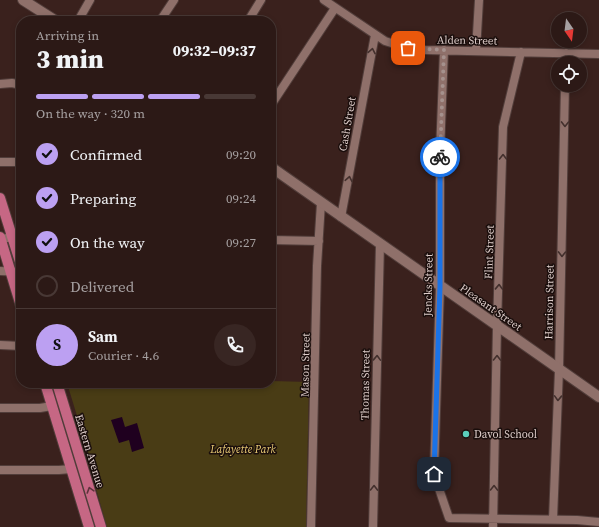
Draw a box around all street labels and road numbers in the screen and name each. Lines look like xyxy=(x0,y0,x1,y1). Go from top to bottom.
street label: Alden Street xyxy=(437,32,498,49)
street label: Cash Street xyxy=(335,95,360,152)
street label: Flint Street xyxy=(481,224,498,279)
street label: Jencks Street xyxy=(420,253,437,318)
street label: Harrison Street xyxy=(541,264,558,340)
street label: Pleasant Street xyxy=(457,281,525,335)
street label: Mason Street xyxy=(297,333,314,397)
street label: Thomas Street xyxy=(357,349,374,420)
street label: Eastern Avenue xyxy=(71,413,108,490)

